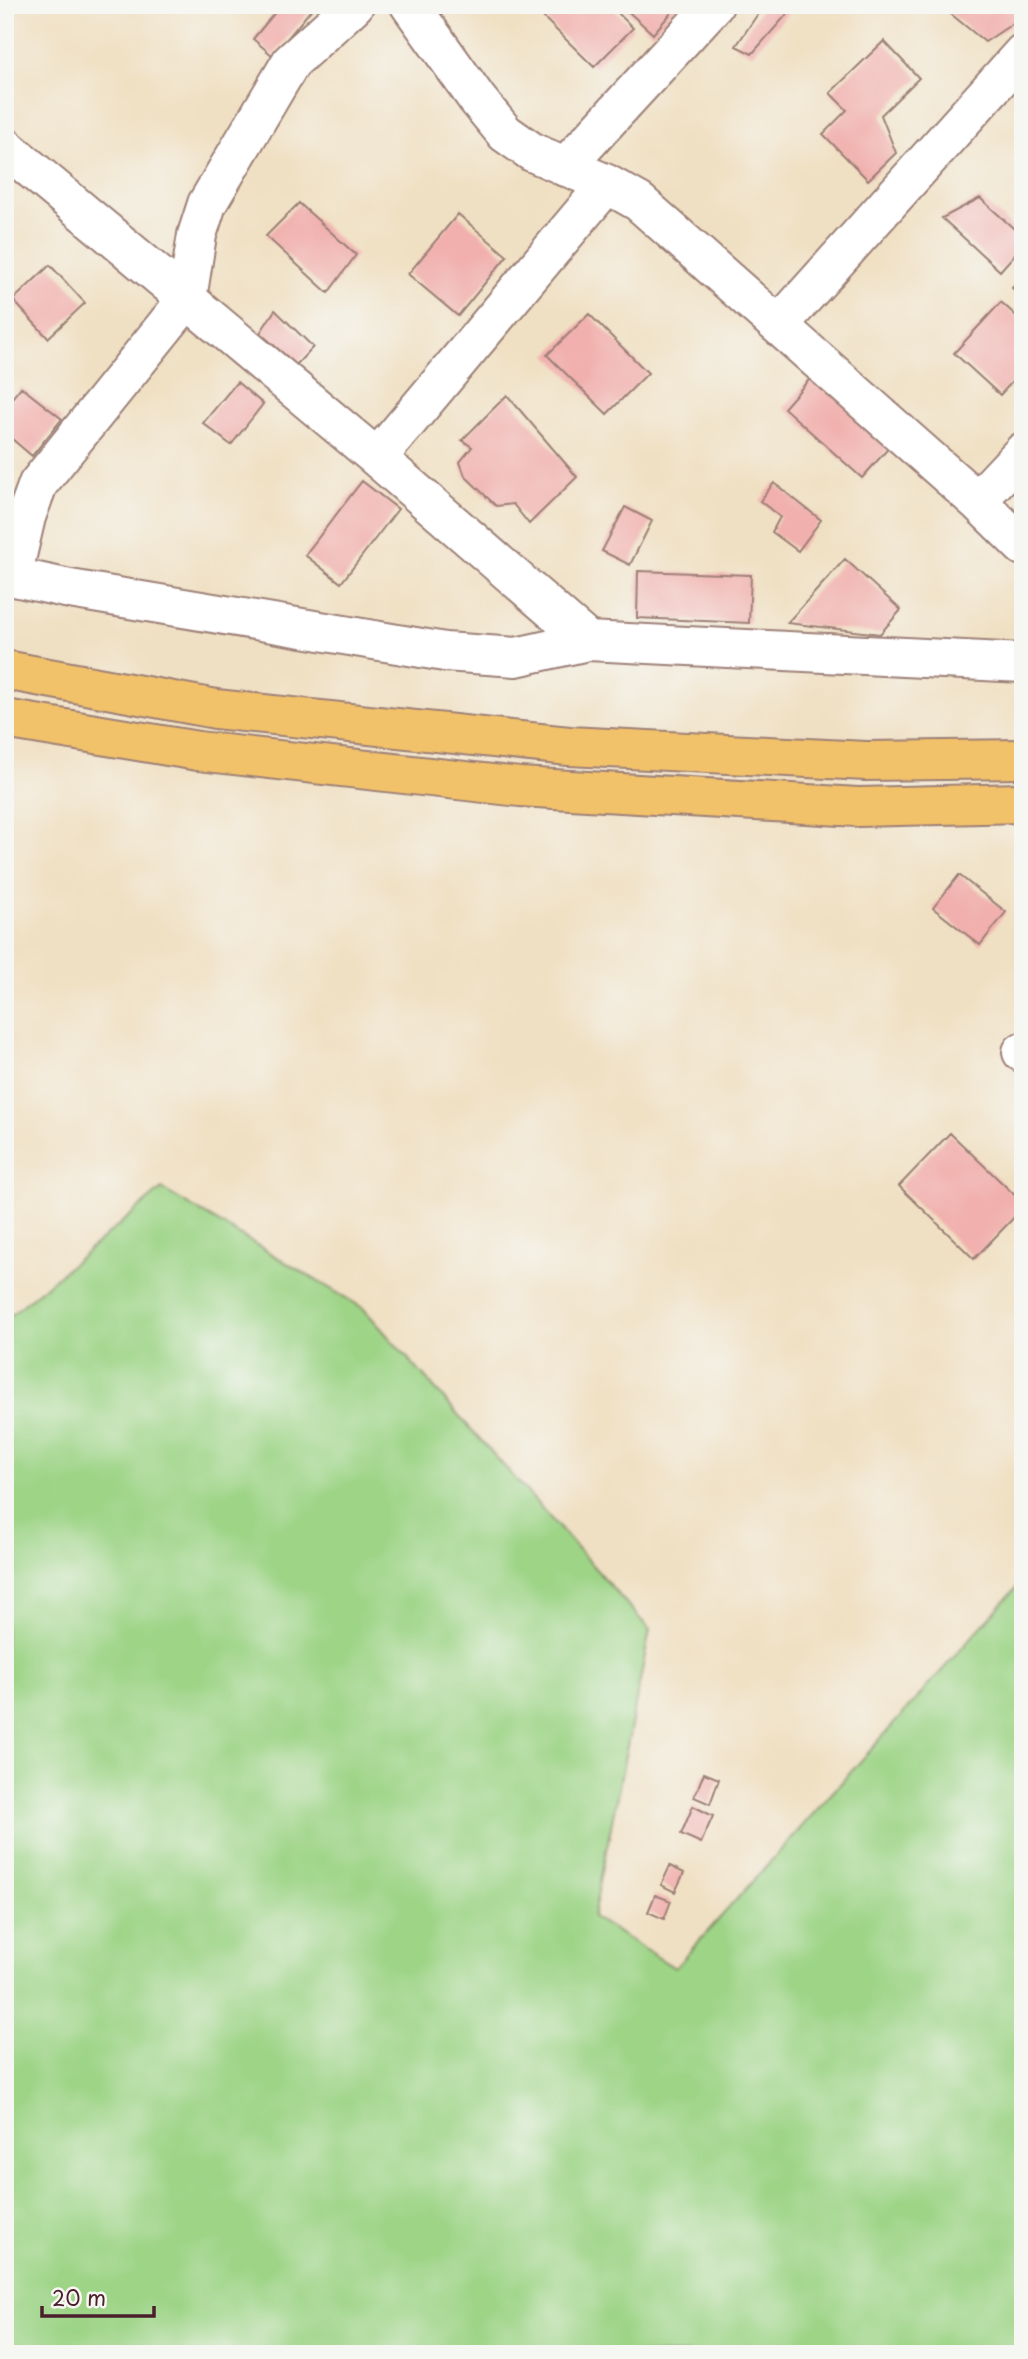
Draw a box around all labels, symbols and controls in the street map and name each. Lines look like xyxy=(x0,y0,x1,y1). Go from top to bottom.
scale bar xyxy=(42,2275,154,2319)
text: 20 m xyxy=(52,2281,106,2313)

